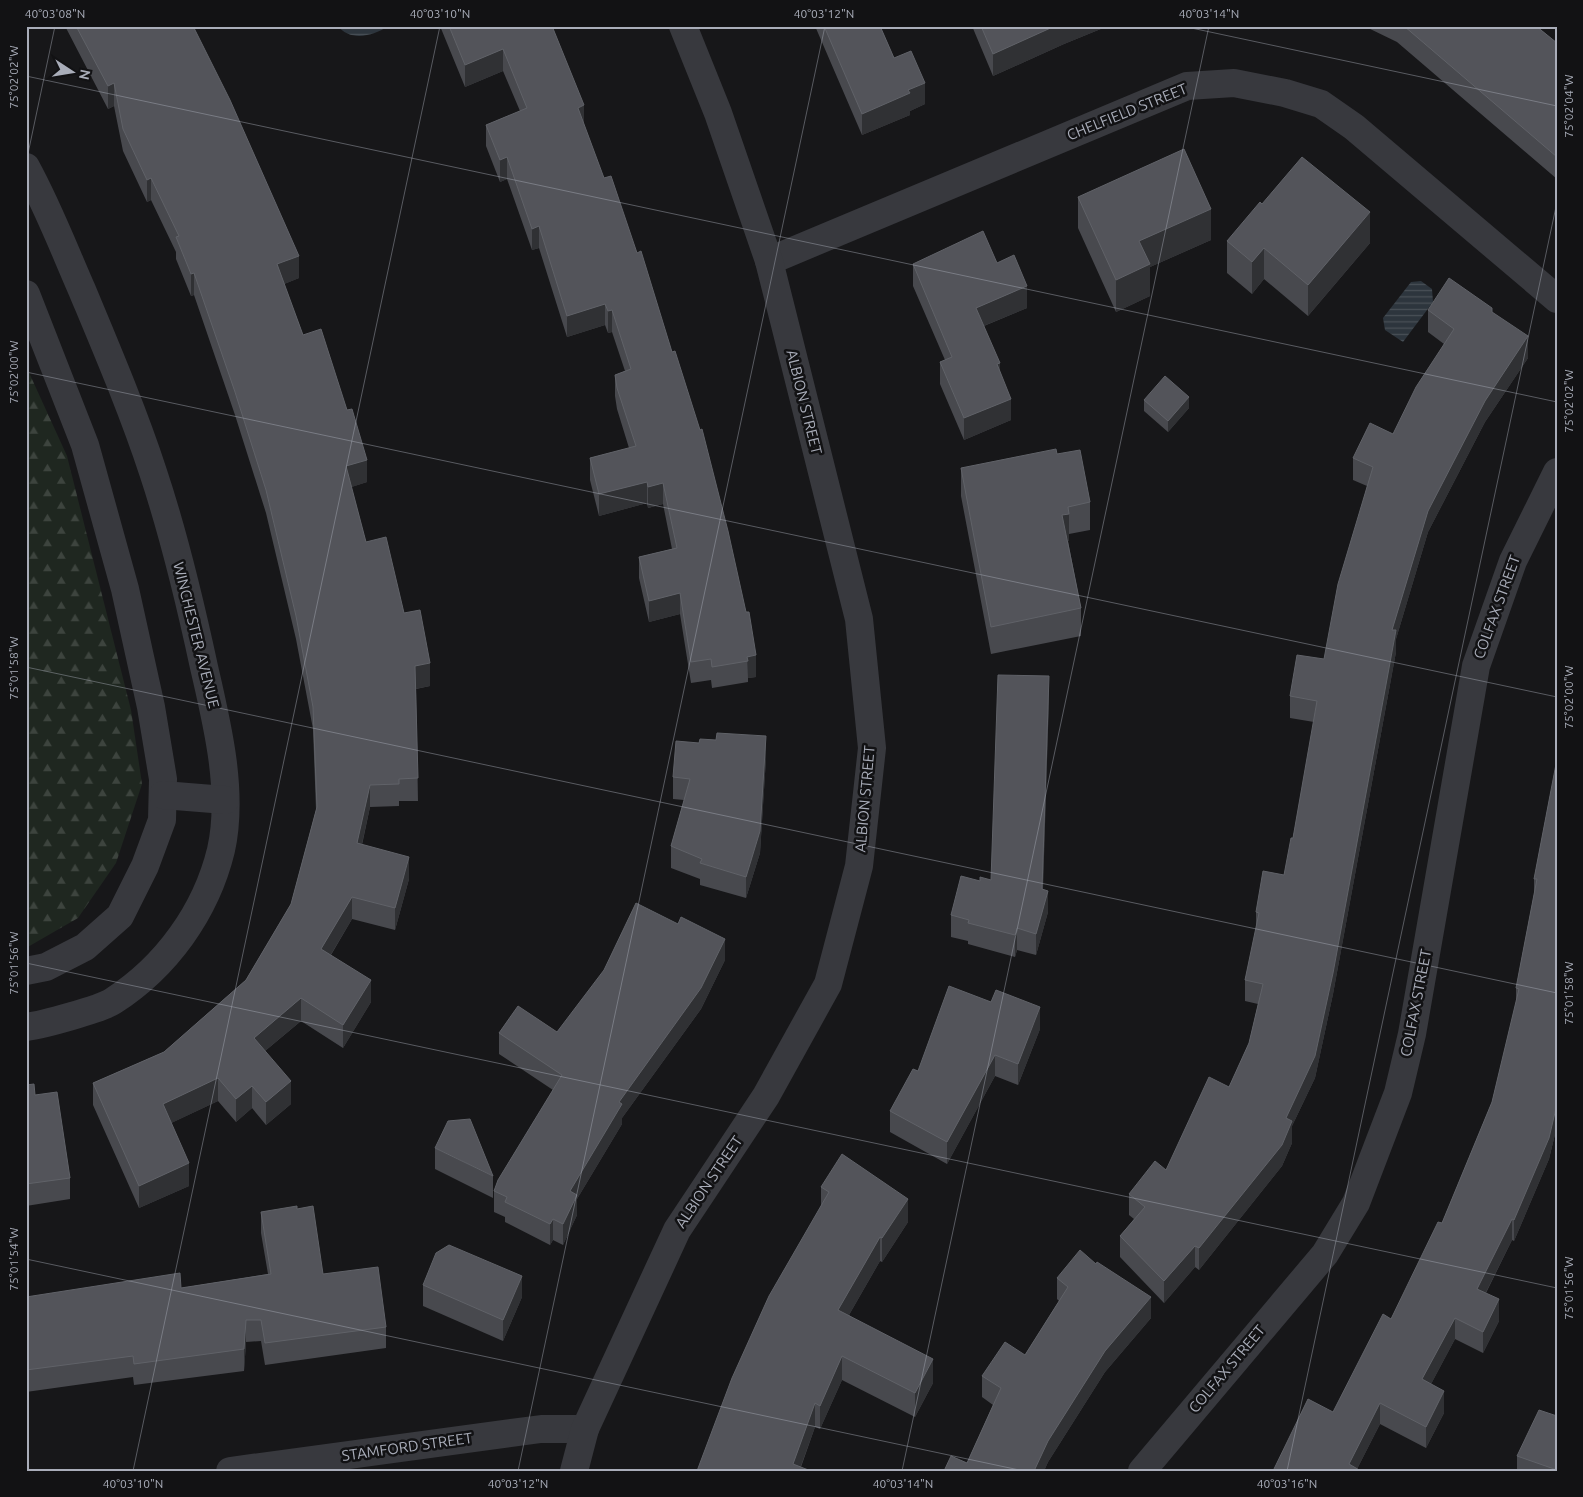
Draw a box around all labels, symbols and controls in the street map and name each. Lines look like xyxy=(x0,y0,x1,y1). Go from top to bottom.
text: 40°03'08"N xyxy=(25,7,85,20)
text: 40°03'10"N xyxy=(410,7,470,20)
text: 40°03'12"N xyxy=(794,7,854,20)
text: 40°03'14"N xyxy=(1179,7,1239,20)
text: 75°02'02"W xyxy=(7,45,20,109)
north arrow xyxy=(48,48,98,98)
text: N xyxy=(76,68,94,81)
text: 75°02'04"W xyxy=(1562,74,1575,138)
street label: CHELFIELD STREET xyxy=(1064,79,1190,143)
text: 75°02'00"W xyxy=(7,340,20,404)
street label: ALBION STREET xyxy=(783,348,826,457)
text: 75°02'02"W xyxy=(1562,369,1575,433)
street label: COLFAX STREET xyxy=(1470,552,1523,661)
street label: WINCHESTER AVENUE xyxy=(170,560,223,710)
text: 75°01'58"W xyxy=(7,636,20,700)
text: 75°02'00"W xyxy=(1562,665,1575,729)
street label: ALBION STREET xyxy=(851,744,878,853)
text: 75°01'56"W xyxy=(7,931,20,995)
street label: COLFAX STREET xyxy=(1397,947,1434,1058)
text: 75°01'58"W xyxy=(1562,961,1575,1025)
street label: ALBION STREET xyxy=(672,1132,746,1231)
text: 75°01'54"W xyxy=(7,1227,20,1291)
text: 75°01'56"W xyxy=(1562,1256,1575,1320)
street label: COLFAX STREET xyxy=(1185,1321,1269,1416)
street label: STAMFORD STREET xyxy=(341,1429,474,1464)
text: 40°03'10"N xyxy=(103,1477,163,1490)
text: 40°03'12"N xyxy=(488,1477,548,1490)
text: 40°03'14"N xyxy=(873,1477,933,1490)
text: 40°03'16"N xyxy=(1257,1477,1317,1490)

